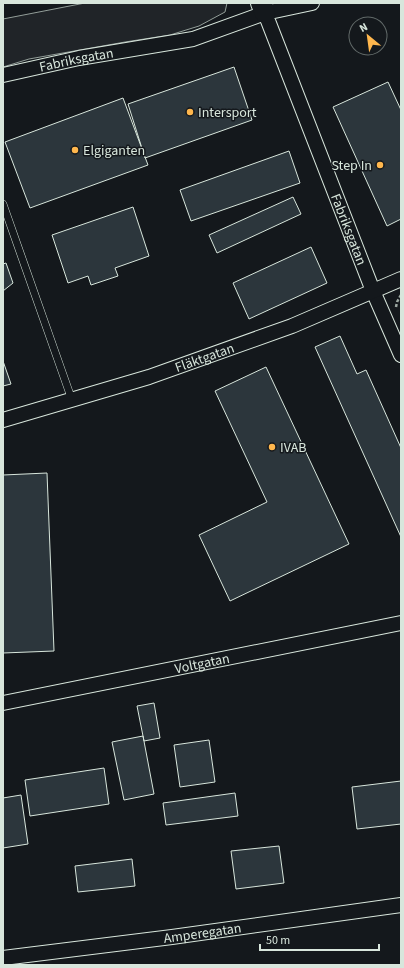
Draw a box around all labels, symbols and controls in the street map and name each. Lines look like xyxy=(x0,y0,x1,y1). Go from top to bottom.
north arrow xyxy=(348,16,388,56)
text: N xyxy=(357,19,370,36)
street label: Fabriksgatan xyxy=(37,43,115,78)
place label: Intersport xyxy=(198,103,257,123)
marker: Intersport xyxy=(185,107,195,117)
place label: Elgiganten xyxy=(83,141,145,161)
marker: Elgiganten xyxy=(70,145,80,155)
place label: Step In xyxy=(331,156,372,176)
marker: Step In xyxy=(375,160,385,170)
street label: Fabriksgatan xyxy=(325,191,371,268)
street label: Fläktgatan xyxy=(172,338,237,378)
place label: IVAB xyxy=(280,438,307,458)
marker: IVAB xyxy=(267,442,277,452)
street label: Voltgatan xyxy=(173,649,231,679)
street label: Amperegatan xyxy=(162,918,243,949)
scale bar xyxy=(260,926,379,952)
text: 50 m xyxy=(266,932,290,949)

